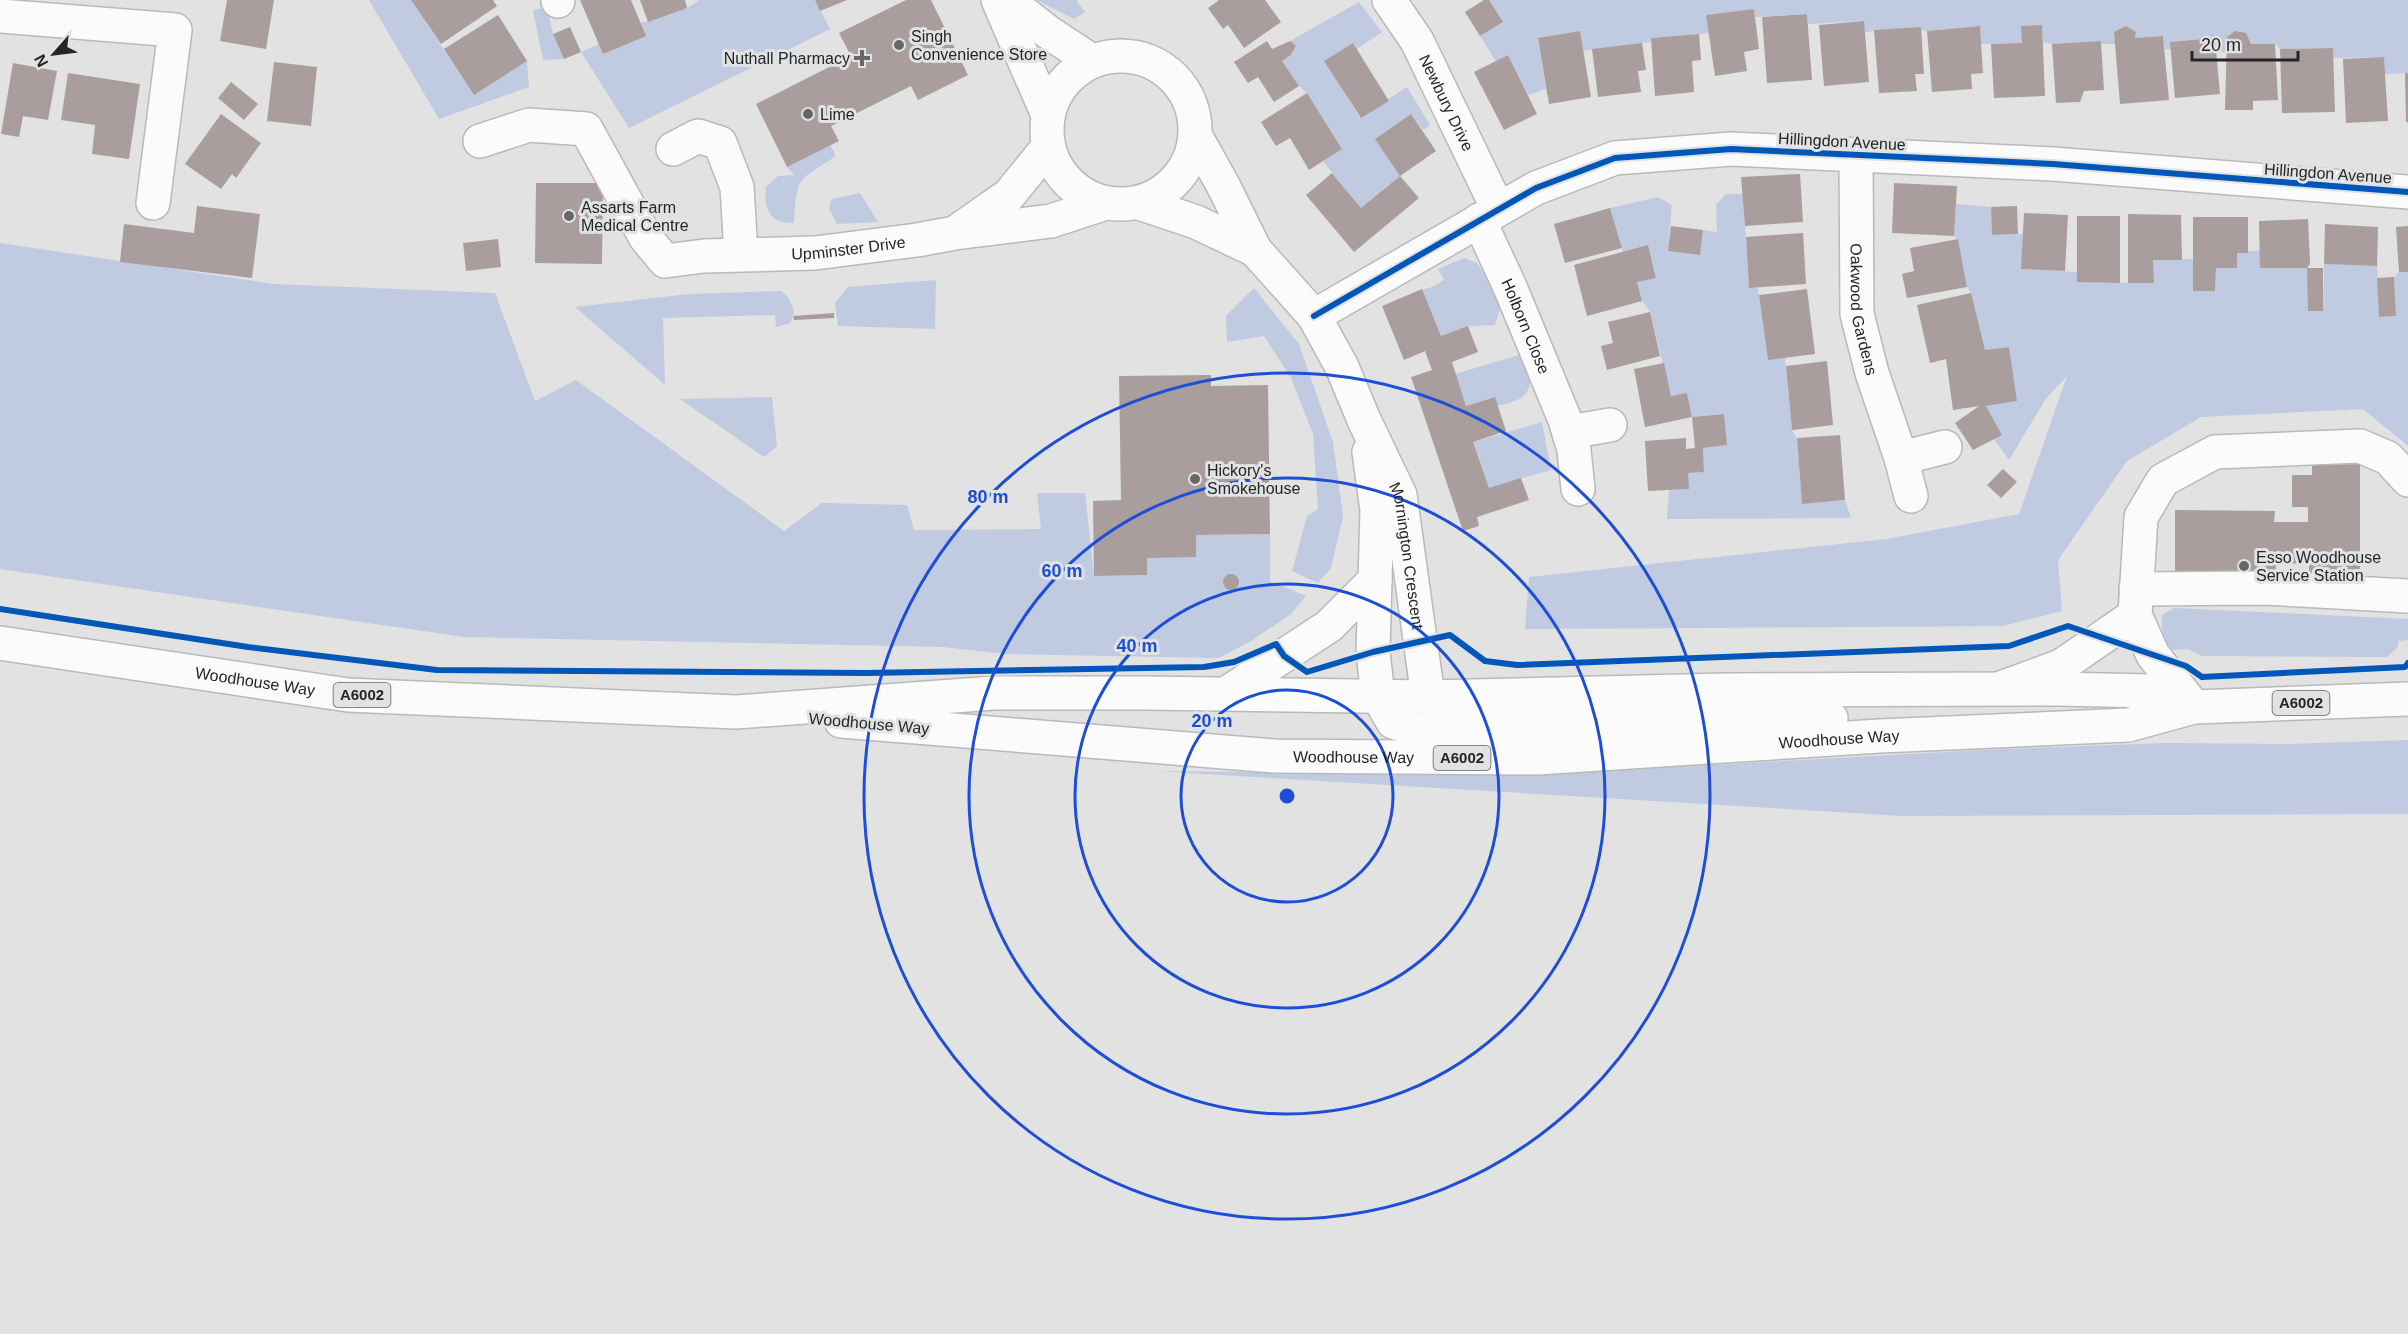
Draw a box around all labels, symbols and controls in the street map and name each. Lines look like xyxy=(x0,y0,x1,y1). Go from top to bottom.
north arrow xyxy=(24,24,84,84)
scale bar xyxy=(2192,24,2298,62)
place label: Singh Convenience Store xyxy=(911,28,1047,63)
text: 20 m xyxy=(2201,35,2241,55)
marker: Singh Convenience Store xyxy=(892,38,906,52)
place label: Nuthall Pharmacy xyxy=(724,50,850,67)
marker: Nuthall Pharmacy xyxy=(855,51,869,65)
text: N xyxy=(31,52,51,70)
street label: Newbury Drive xyxy=(1416,52,1477,154)
place label: Lime xyxy=(820,106,855,123)
marker: Lime xyxy=(801,107,815,121)
street label: Hillingdon Avenue xyxy=(1778,130,1906,153)
street label: Hillingdon Avenue xyxy=(2264,161,2392,186)
place label: Assarts Farm Medical Centre xyxy=(581,199,689,234)
marker: Assarts Farm Medical Centre xyxy=(562,209,576,223)
street label: Upminster Drive xyxy=(791,234,907,263)
street label: Oakwood Gardens xyxy=(1848,243,1880,377)
street label: Holborn Close xyxy=(1498,276,1553,376)
place label: Hickory's Smokehouse xyxy=(1207,462,1300,497)
marker: Hickory's Smokehouse xyxy=(1188,472,1202,486)
street label: Mornington Crescent xyxy=(1386,480,1427,631)
text: 80 m xyxy=(967,487,1009,507)
place label: Esso Woodhouse Service Station xyxy=(2256,549,2381,584)
marker: Esso Woodhouse Service Station xyxy=(2237,559,2251,573)
text: 60 m xyxy=(1041,561,1083,581)
text: 40 m xyxy=(1116,636,1158,656)
street label: Woodhouse Way xyxy=(194,664,316,699)
road number: A6002 xyxy=(334,683,391,707)
road number: A6002 xyxy=(2272,691,2330,715)
street label: Woodhouse Way xyxy=(808,710,930,737)
text: 20 m xyxy=(1191,711,1233,731)
street label: Woodhouse Way xyxy=(1778,727,1900,751)
road number: A6002 xyxy=(1434,746,1490,770)
street label: Woodhouse Way xyxy=(1293,748,1414,766)
centre of rings xyxy=(1277,786,1297,806)

